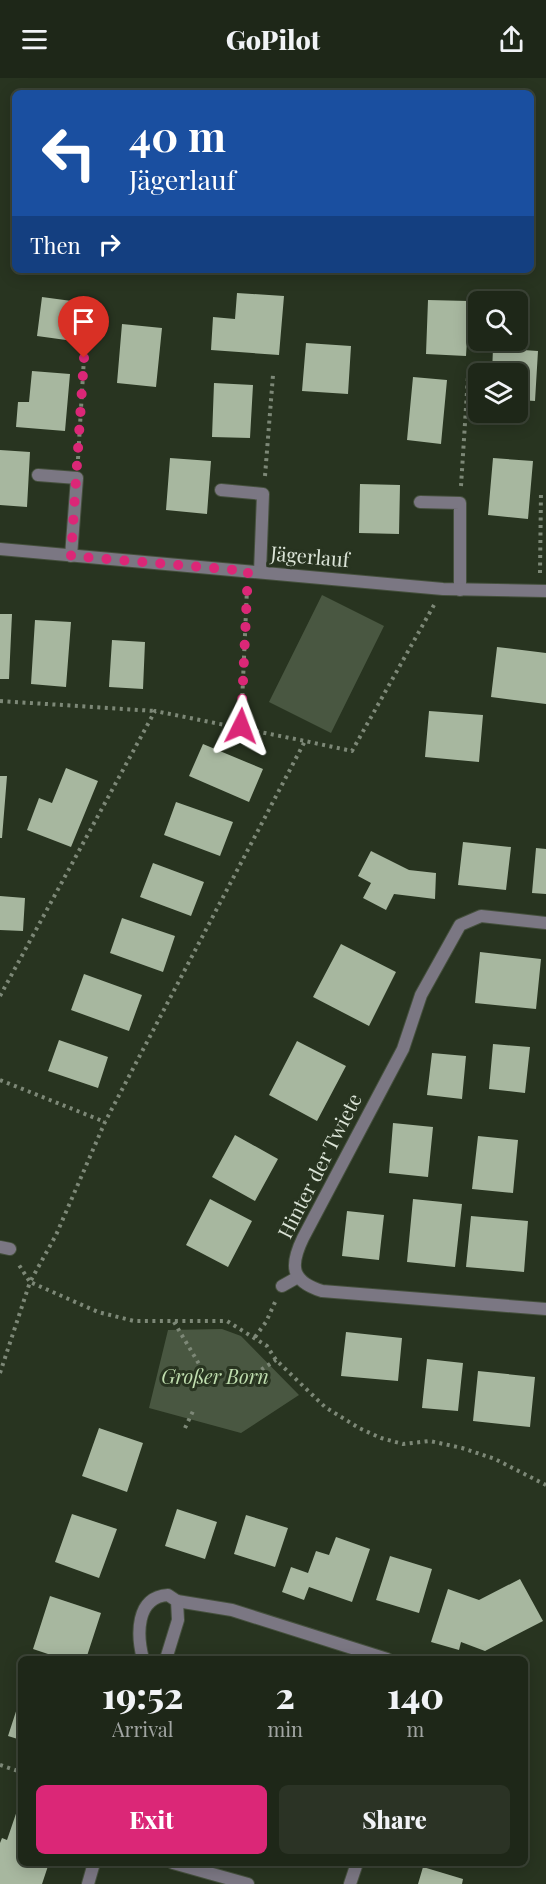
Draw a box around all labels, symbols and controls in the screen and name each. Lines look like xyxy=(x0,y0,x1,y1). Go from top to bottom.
text: GoPilot xyxy=(226,21,320,57)
icon: menu xyxy=(18,23,51,56)
icon: share xyxy=(495,23,528,56)
text: 40 m xyxy=(129,107,226,163)
icon: left xyxy=(30,114,108,192)
text: Jägerlauf xyxy=(129,161,236,197)
icon: right xyxy=(93,228,126,261)
text: Then xyxy=(30,230,81,260)
map controls xyxy=(468,291,528,423)
button: search xyxy=(468,291,528,351)
pin xyxy=(58,296,109,358)
icon: arrive xyxy=(67,305,100,338)
button: layers xyxy=(468,363,528,423)
street label: Jägerlauf xyxy=(269,539,352,573)
position arrow xyxy=(209,694,273,758)
street label: Hinter der Twiete xyxy=(270,1088,367,1242)
park label: Großer Born xyxy=(161,1362,269,1389)
text: 19:52 xyxy=(102,1670,183,1718)
text: 2 xyxy=(276,1670,295,1718)
text: 140 xyxy=(387,1670,444,1718)
text: Arrival xyxy=(112,1715,174,1742)
text: min xyxy=(267,1715,303,1742)
text: m xyxy=(407,1715,424,1742)
button: Exit xyxy=(36,1785,267,1854)
button: Share xyxy=(279,1785,510,1854)

